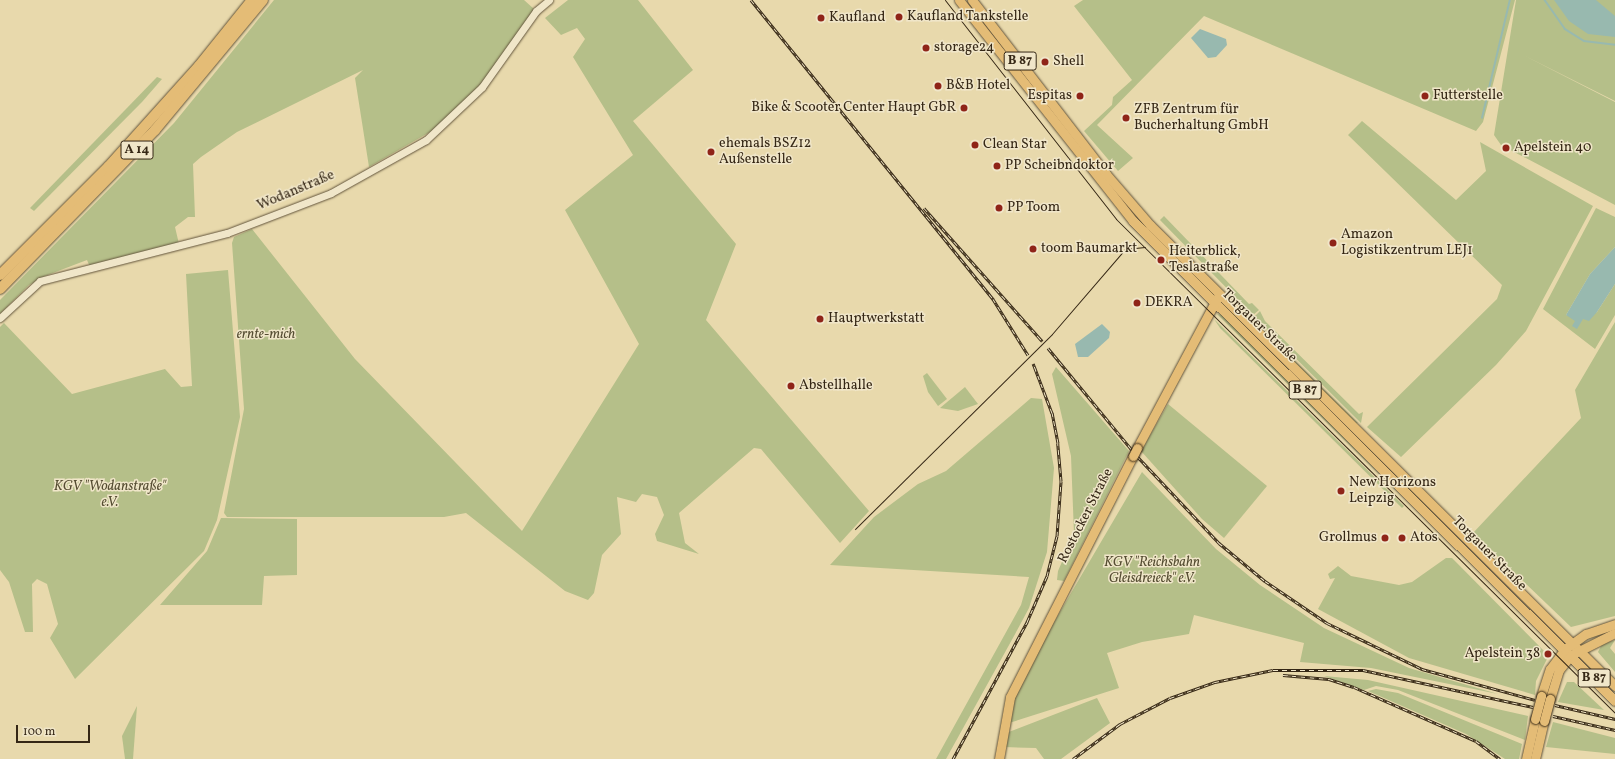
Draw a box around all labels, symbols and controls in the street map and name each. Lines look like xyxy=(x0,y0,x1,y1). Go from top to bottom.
place label: Kaufland Tankstelle xyxy=(907,9,1029,25)
place label: Kaufland xyxy=(829,10,885,26)
marker: Kaufland Tankstelle xyxy=(894,12,904,22)
marker: Kaufland xyxy=(816,13,826,23)
place label: storage24 xyxy=(934,40,994,56)
marker: storage24 xyxy=(921,43,931,53)
road number: B 87 xyxy=(1003,50,1037,72)
place label: Shell xyxy=(1053,54,1084,70)
marker: Shell xyxy=(1040,57,1050,67)
place label: B&B Hotel xyxy=(946,78,1010,94)
marker: B&B Hotel xyxy=(933,81,943,91)
place label: Espitas xyxy=(1027,88,1072,104)
place label: Futterstelle xyxy=(1433,88,1503,104)
marker: Espitas xyxy=(1075,91,1085,101)
marker: Futterstelle xyxy=(1420,91,1430,101)
place label: Bike & Scooter Center Haupt GbR xyxy=(751,100,956,116)
place label: ZFB Zentrum für Bucherhaltung GmbH xyxy=(1134,102,1269,134)
marker: Bike & Scooter Center Haupt GbR xyxy=(959,103,969,113)
marker: ZFB Zentrum für Bucherhaltung GmbH xyxy=(1121,113,1131,123)
place label: ehemals BSZ12 Außenstelle xyxy=(719,136,811,168)
place label: Clean Star xyxy=(983,137,1047,153)
road number: A 14 xyxy=(120,139,154,161)
marker: Clean Star xyxy=(970,140,980,150)
place label: Apelstein 40 xyxy=(1514,140,1591,156)
marker: Apelstein 40 xyxy=(1501,143,1511,153)
marker: ehemals BSZ12 Außenstelle xyxy=(706,147,716,157)
place label: PP Scheibndoktor xyxy=(1005,158,1114,174)
marker: PP Scheibndoktor xyxy=(992,161,1002,171)
street label: Wodanstraße xyxy=(255,167,337,215)
place label: PP Toom xyxy=(1007,200,1061,216)
marker: PP Toom xyxy=(994,203,1004,213)
place label: Amazon Logistikzentrum LEJ1 xyxy=(1341,227,1473,260)
marker: Amazon Logistikzentrum LEJ1 xyxy=(1328,238,1338,248)
place label: toom Baumarkt xyxy=(1041,241,1137,257)
marker: toom Baumarkt xyxy=(1028,244,1038,254)
place label: Heiterblick, Teslastraße xyxy=(1169,244,1241,276)
marker: Heiterblick, Teslastraße xyxy=(1156,255,1166,265)
street label: Torgauer Straße xyxy=(1218,286,1300,366)
place label: DEKRA xyxy=(1145,295,1193,311)
marker: DEKRA xyxy=(1132,298,1142,308)
place label: Hauptwerkstatt xyxy=(828,311,925,327)
marker: Hauptwerkstatt xyxy=(815,314,825,324)
park label: ernte-mich xyxy=(237,327,295,343)
place label: Abstellhalle xyxy=(799,378,873,394)
road number: B 87 xyxy=(1288,379,1322,401)
marker: Abstellhalle xyxy=(786,381,796,391)
street label: Rostocker Straße xyxy=(1055,466,1117,566)
place label: New Horizons Leipzig xyxy=(1349,475,1436,508)
park label: KGV "Wodanstraße" e.V. xyxy=(54,479,166,512)
marker: New Horizons Leipzig xyxy=(1336,486,1346,496)
street label: Torgauer Straße xyxy=(1448,513,1530,595)
place label: Grollmus xyxy=(1319,530,1377,546)
place label: Atos xyxy=(1410,530,1438,546)
marker: Grollmus xyxy=(1380,533,1390,543)
marker: Atos xyxy=(1397,533,1407,543)
park label: KGV "Reichsbahn Gleisdreieck" e.V. xyxy=(1104,555,1200,588)
place label: Apelstein 38 xyxy=(1465,646,1540,662)
marker: Apelstein 38 xyxy=(1543,649,1553,659)
road number: B 87 xyxy=(1577,667,1611,689)
scale bar xyxy=(18,717,92,743)
text: 100 m xyxy=(23,724,55,740)

